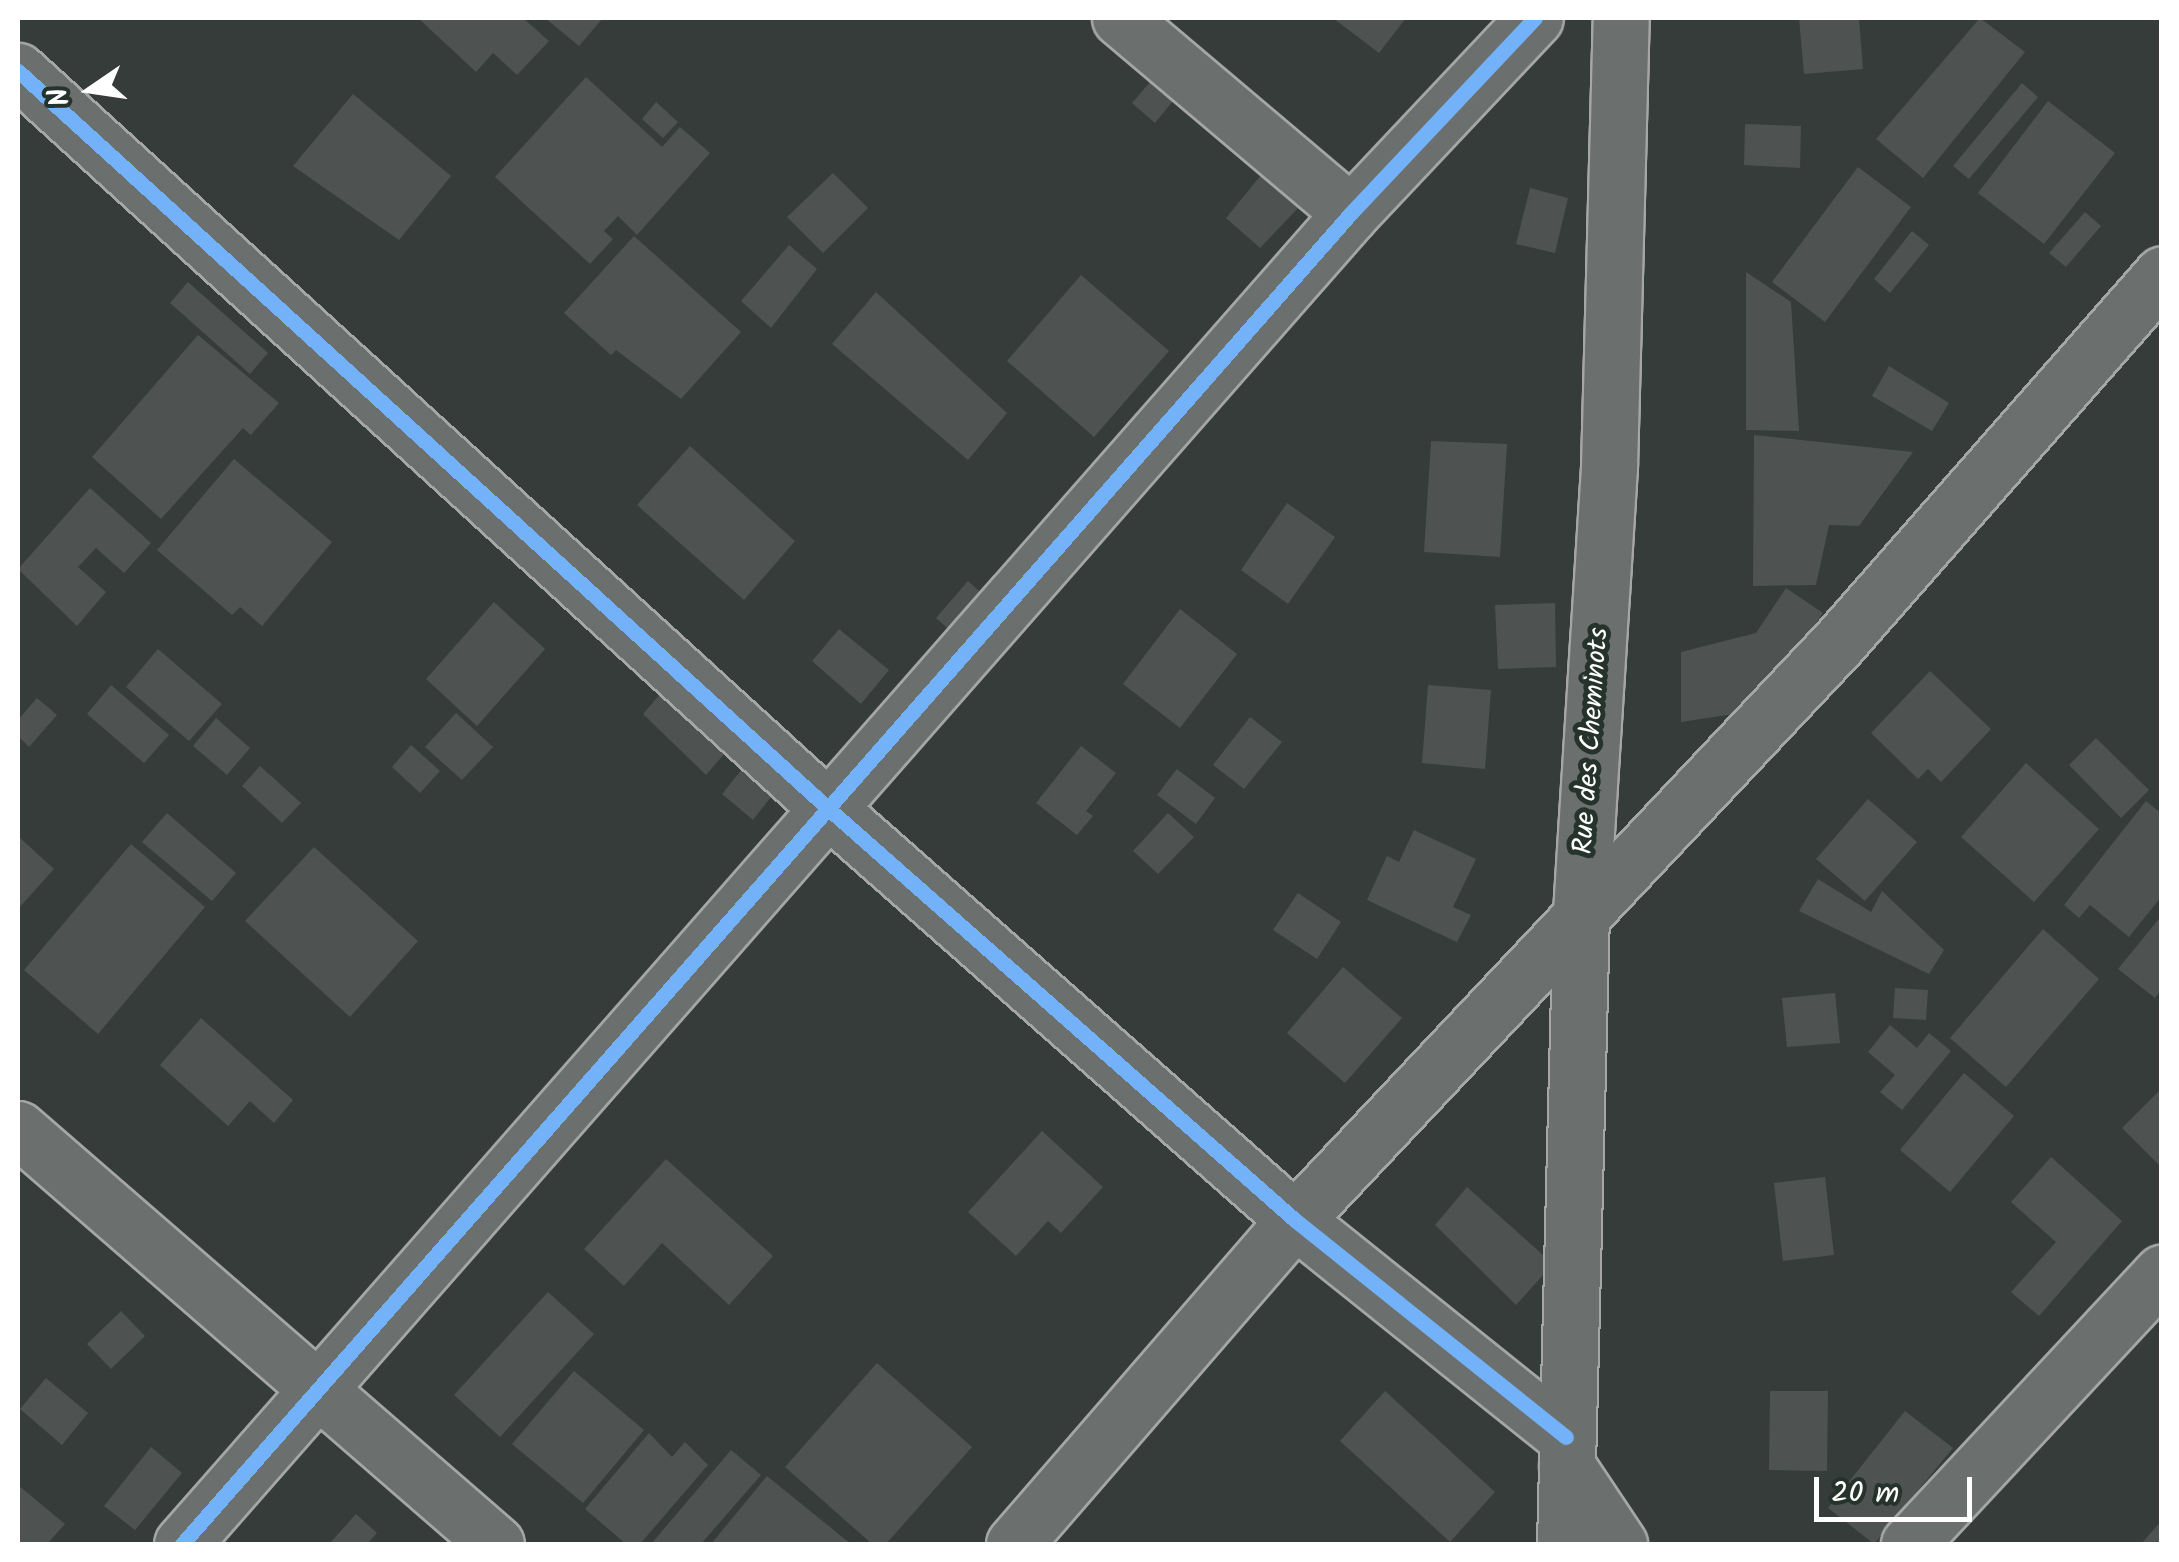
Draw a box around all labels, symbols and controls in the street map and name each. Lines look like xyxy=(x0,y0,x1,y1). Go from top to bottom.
north arrow xyxy=(40,40,140,140)
text: N xyxy=(36,83,84,111)
street label: Rue des Cheminots xyxy=(1567,627,1617,855)
scale bar xyxy=(1819,1457,1976,1519)
text: 20 m xyxy=(1831,1470,1899,1518)

